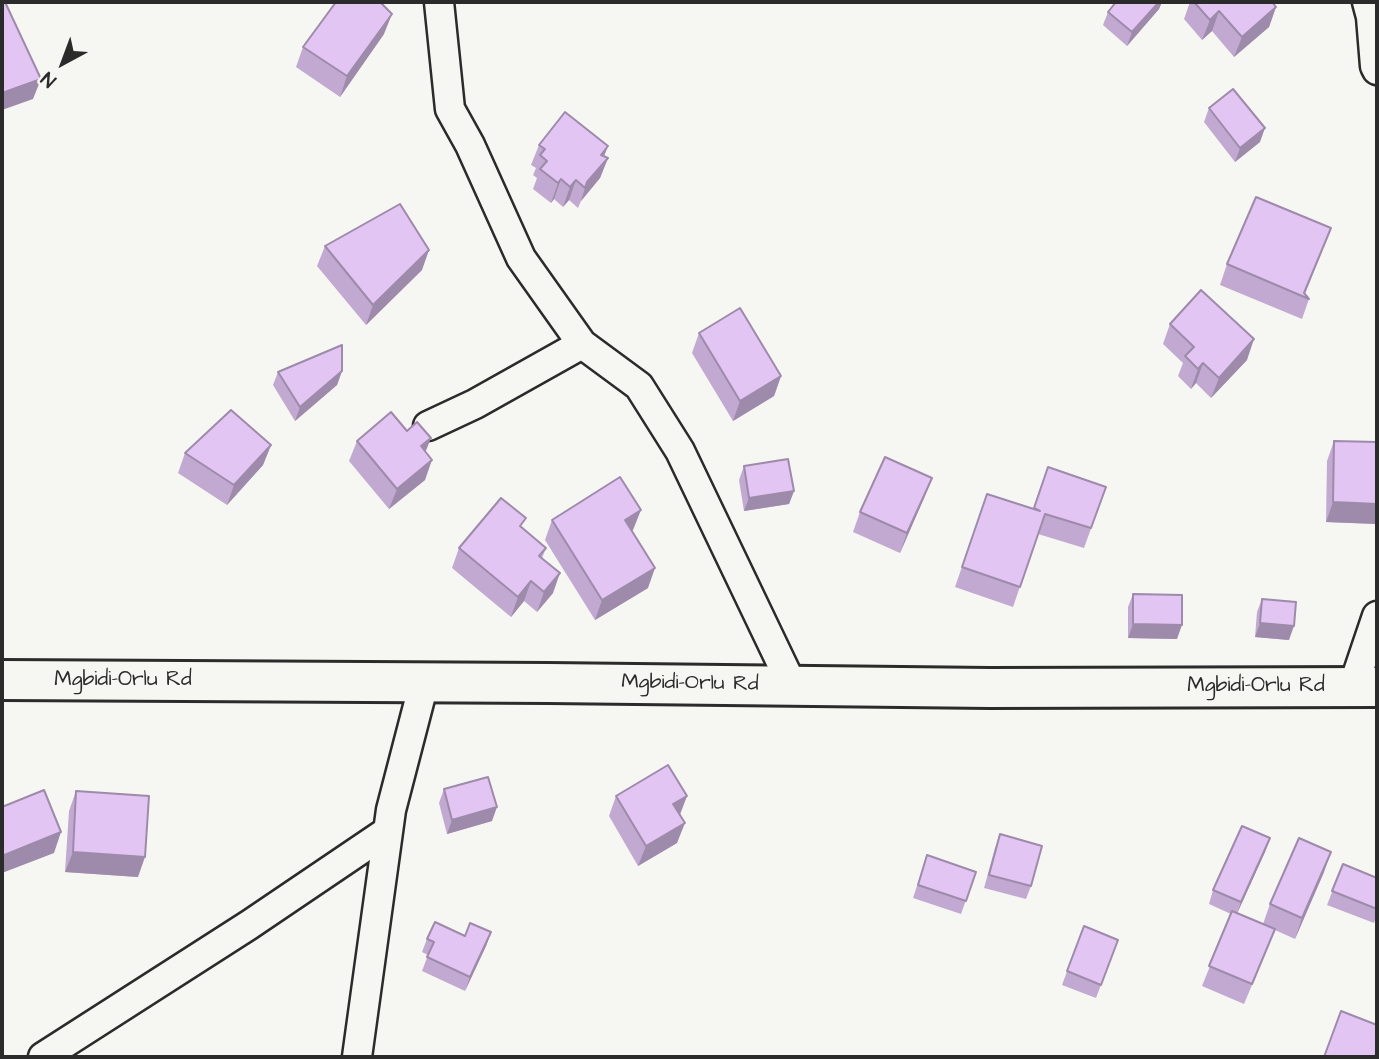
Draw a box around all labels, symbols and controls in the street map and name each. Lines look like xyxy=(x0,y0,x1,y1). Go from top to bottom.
north arrow xyxy=(28,28,98,98)
text: N xyxy=(36,65,62,93)
street label: Mgbidi-Orlu Rd xyxy=(54,668,192,694)
street label: Mgbidi-Orlu Rd xyxy=(621,670,759,698)
street label: Mgbidi-Orlu Rd xyxy=(1187,674,1325,700)

